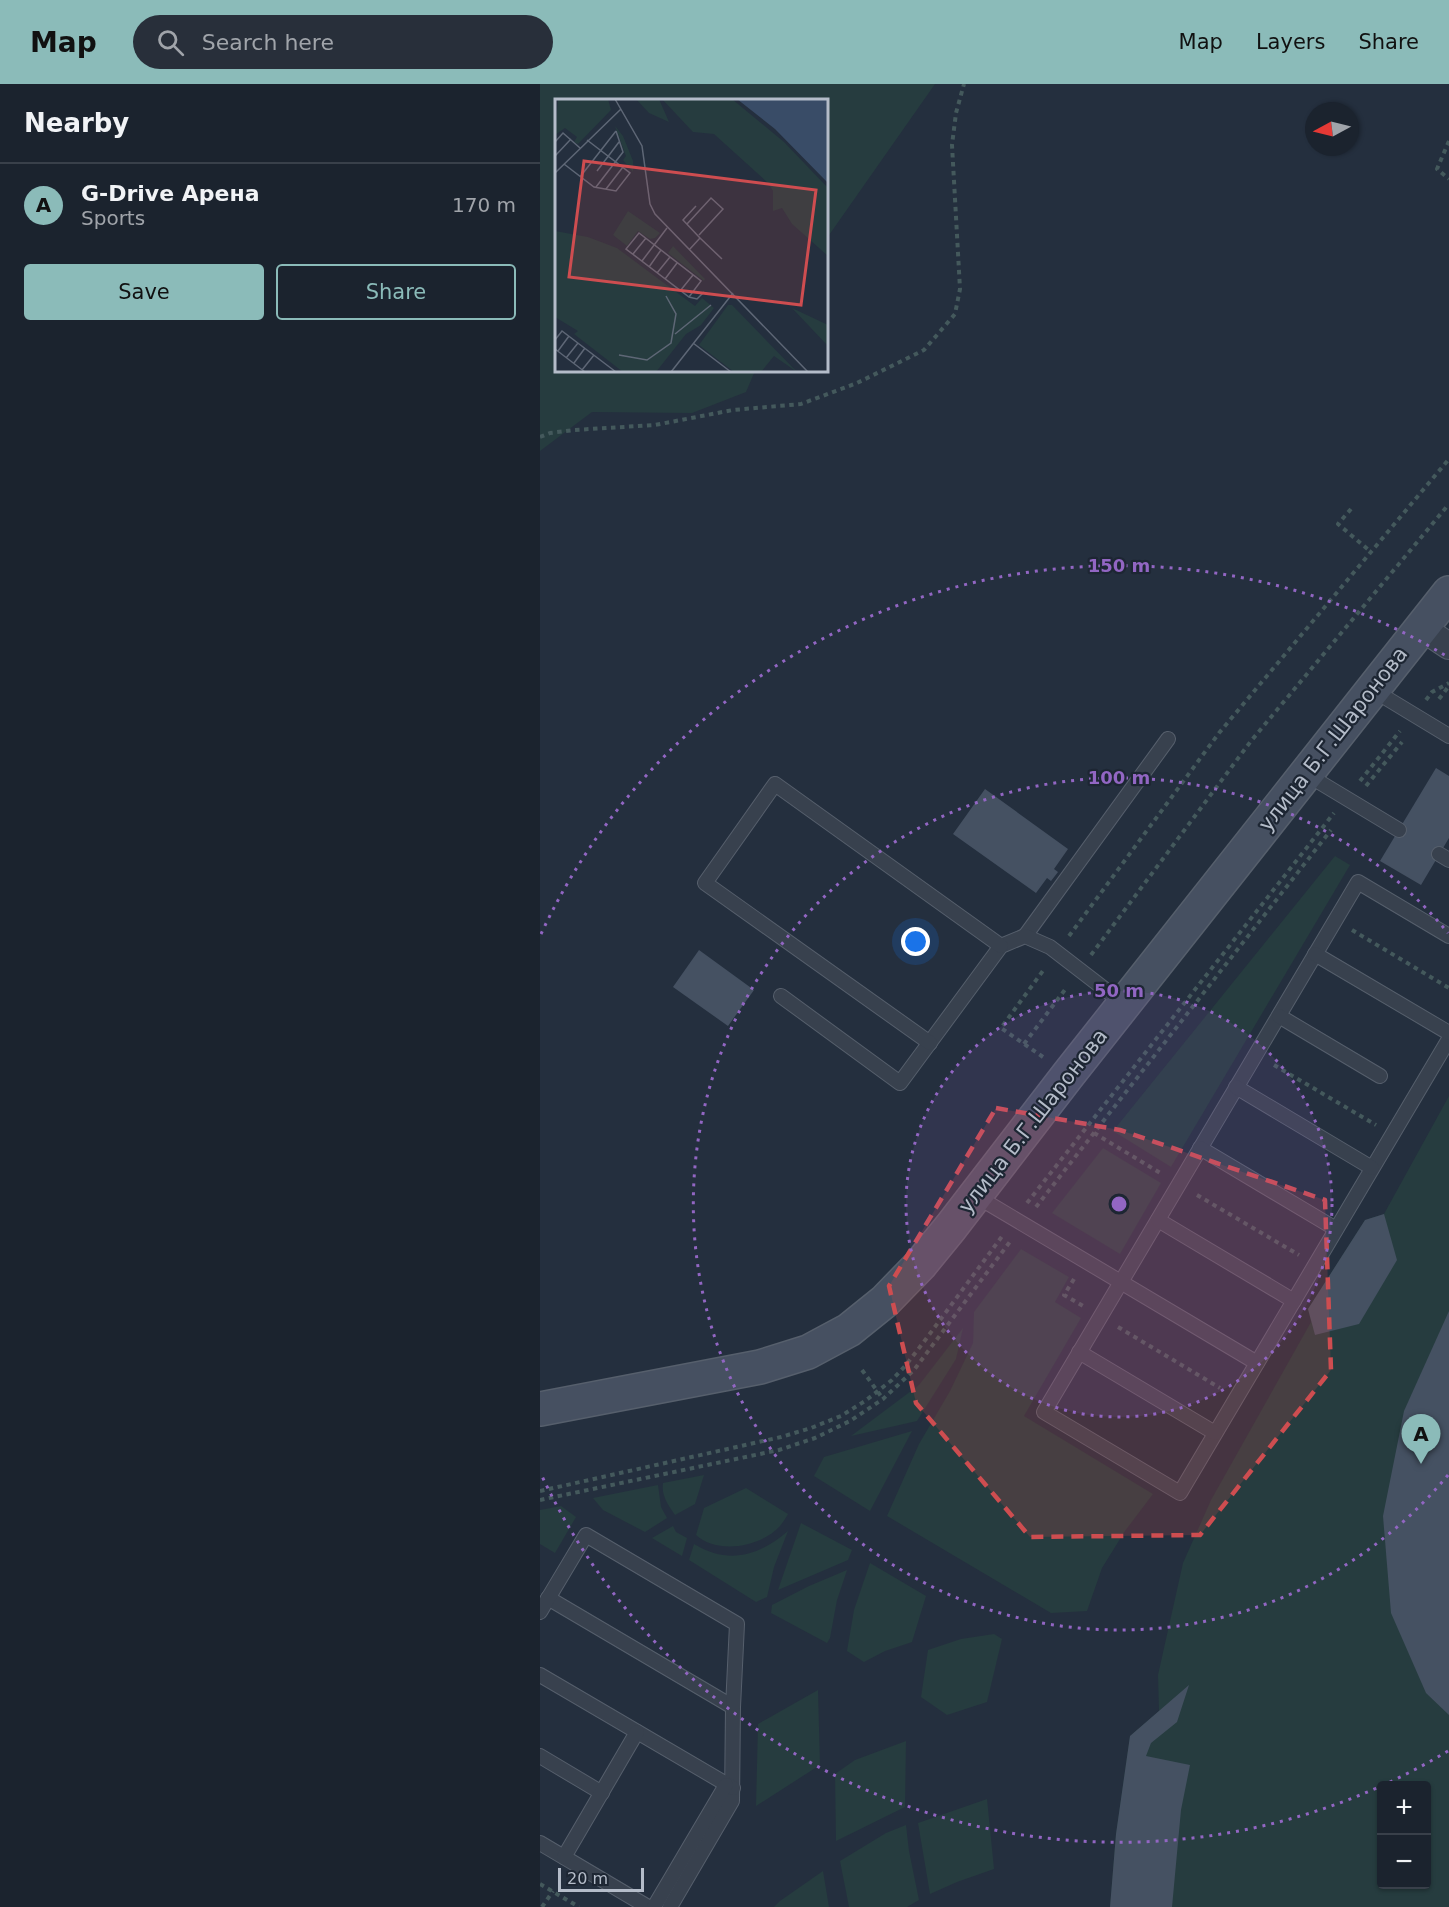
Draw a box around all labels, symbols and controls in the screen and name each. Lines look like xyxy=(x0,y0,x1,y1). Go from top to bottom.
search box xyxy=(133,15,553,69)
text: Map xyxy=(30,26,97,59)
icon: search xyxy=(154,26,187,59)
text: Search here xyxy=(202,30,334,55)
text: Map xyxy=(1179,30,1223,54)
text: Layers xyxy=(1256,30,1325,54)
text: Share xyxy=(1358,30,1419,54)
inset map xyxy=(555,99,828,372)
north arrow xyxy=(1305,102,1359,156)
text: Nearby xyxy=(24,108,129,138)
text: G-Drive Арена xyxy=(81,181,260,206)
text: A xyxy=(36,193,51,217)
text: 170 m xyxy=(452,193,516,217)
text: Sports xyxy=(81,206,145,230)
button: Save xyxy=(24,264,264,320)
button: Share xyxy=(276,264,516,320)
text: 150 m xyxy=(1088,555,1150,576)
street label: улица Б.Г.Шаронова xyxy=(1254,642,1412,836)
text: 100 m xyxy=(1088,767,1150,788)
your location xyxy=(901,927,930,956)
text: 50 m xyxy=(1094,980,1144,1001)
street label: улица Б.Г.Шаронова xyxy=(954,1024,1112,1218)
centre of rings xyxy=(1109,1194,1129,1214)
pin: A xyxy=(1402,1414,1440,1464)
map controls xyxy=(1377,1781,1431,1889)
button: + xyxy=(1377,1781,1431,1835)
button: − xyxy=(1377,1835,1431,1889)
scale bar xyxy=(558,1865,644,1892)
text: 20 m xyxy=(567,1869,608,1888)

